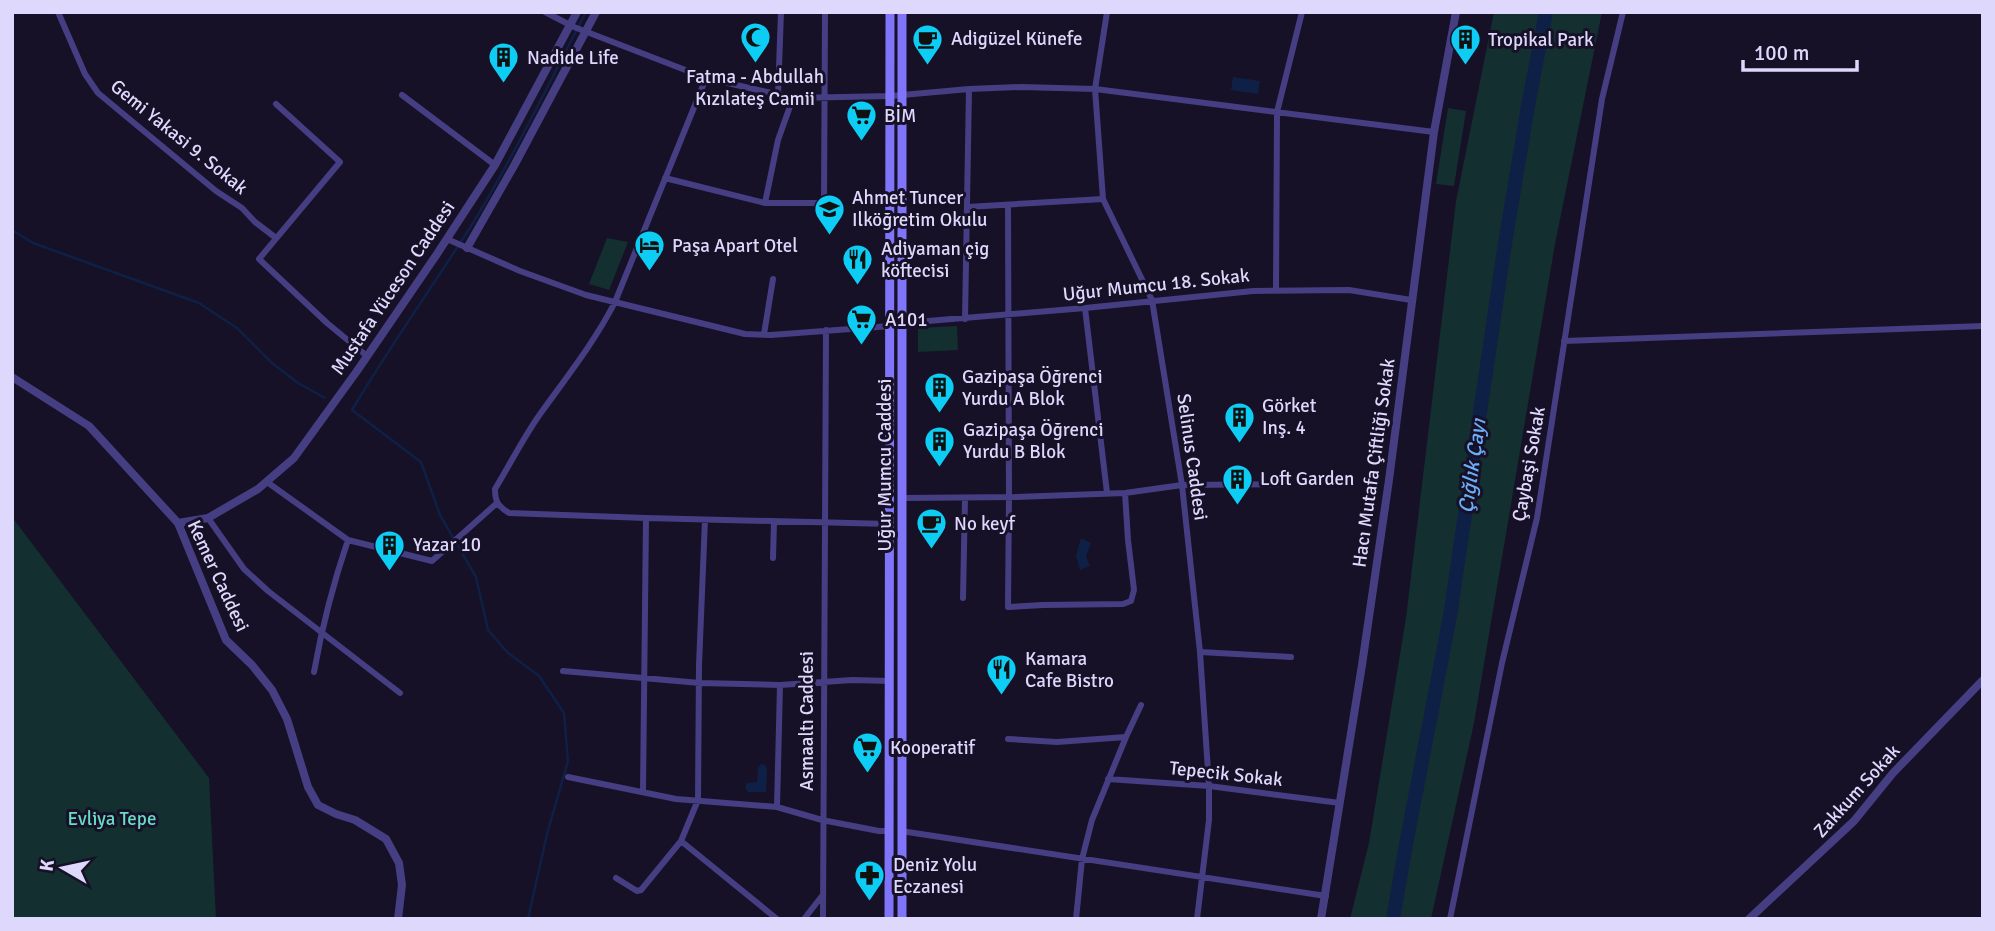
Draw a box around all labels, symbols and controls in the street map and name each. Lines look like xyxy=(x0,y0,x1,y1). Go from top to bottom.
mosque icon: Fatma - Abdullah Kızılateş Camii xyxy=(738,21,772,65)
cafe icon: Adigüzel Künefe xyxy=(911,22,945,66)
building icon: Tropikal Park xyxy=(1448,23,1482,67)
place label: Adigüzel Künefe xyxy=(951,27,1082,51)
place label: Tropikal Park xyxy=(1488,28,1594,52)
scale bar xyxy=(1743,28,1857,72)
text: 100 m xyxy=(1754,40,1809,66)
building icon: Nadide Life xyxy=(487,41,521,85)
place label: Nadide Life xyxy=(527,46,619,70)
place label: Fatma - Abdullah Kızılateş Camii xyxy=(686,65,824,111)
street label: Gemi Yakasi 9. Sokak xyxy=(105,74,253,200)
supermarket icon: BİM xyxy=(844,99,878,143)
place label: BİM xyxy=(884,104,916,128)
place label: Ahmet Tuncer Ilköğretim Okulu xyxy=(852,186,988,232)
school or university icon: Ahmet Tuncer Ilköğretim Okulu xyxy=(812,192,846,236)
street label: Mustafa Yüceson Caddesi xyxy=(326,196,460,380)
hotel icon: Paşa Apart Otel xyxy=(632,229,666,273)
place label: Paşa Apart Otel xyxy=(672,234,798,258)
place label: Adiyaman çig köftecisi xyxy=(881,237,989,283)
restaurant icon: Adiyaman çig köftecisi xyxy=(841,243,875,287)
street label: Uğur Mumcu 18. Sokak xyxy=(1061,263,1251,307)
supermarket icon: A101 xyxy=(845,303,879,347)
place label: A101 xyxy=(885,308,927,332)
street label: Hacı Mutafa Çiftliği Sokak xyxy=(1347,356,1401,569)
place label: Gazipaşa Öğrenci Yurdu A Blok xyxy=(962,365,1103,411)
building icon: Gazipaşa Öğrenci Yurdu A Blok xyxy=(922,371,956,415)
street label: Uğur Mumcu Caddesi xyxy=(873,379,897,551)
street label: Selinus Caddesi xyxy=(1171,392,1213,522)
place label: Görket Inş. 4 xyxy=(1262,394,1317,440)
building icon: Görket Inş. 4 xyxy=(1222,400,1256,444)
street label: Çaybaşi Sokak xyxy=(1507,404,1551,523)
water label: Çığlık Çayı xyxy=(1453,416,1492,515)
place label: Gazipaşa Öğrenci Yurdu B Blok xyxy=(963,418,1104,464)
building icon: Gazipaşa Öğrenci Yurdu B Blok xyxy=(923,424,957,468)
building icon: Loft Garden xyxy=(1220,462,1254,506)
place label: Loft Garden xyxy=(1260,467,1354,491)
cafe icon: No keyf xyxy=(914,507,948,551)
place label: No keyf xyxy=(954,512,1017,536)
street label: Kemer Caddesi xyxy=(182,516,254,636)
building icon: Yazar 10 xyxy=(373,528,407,572)
place label: Yazar 10 xyxy=(413,533,481,557)
place label: Kamara Cafe Bistro xyxy=(1025,647,1114,693)
street label: Asmaaltı Caddesi xyxy=(795,651,819,791)
restaurant icon: Kamara Cafe Bistro xyxy=(985,653,1019,697)
supermarket icon: Kooperatif xyxy=(850,731,884,775)
place label: Kooperatif xyxy=(890,736,976,760)
street label: Zakkum Sokak xyxy=(1809,739,1906,843)
street label: Tepecik Sokak xyxy=(1168,756,1284,792)
park label: Evliya Tepe xyxy=(68,807,156,831)
north arrow xyxy=(28,833,98,903)
place label: Deniz Yolu Eczanesi xyxy=(893,853,977,899)
text: K xyxy=(34,858,60,873)
pharmacy icon: Deniz Yolu Eczanesi xyxy=(853,859,887,903)

